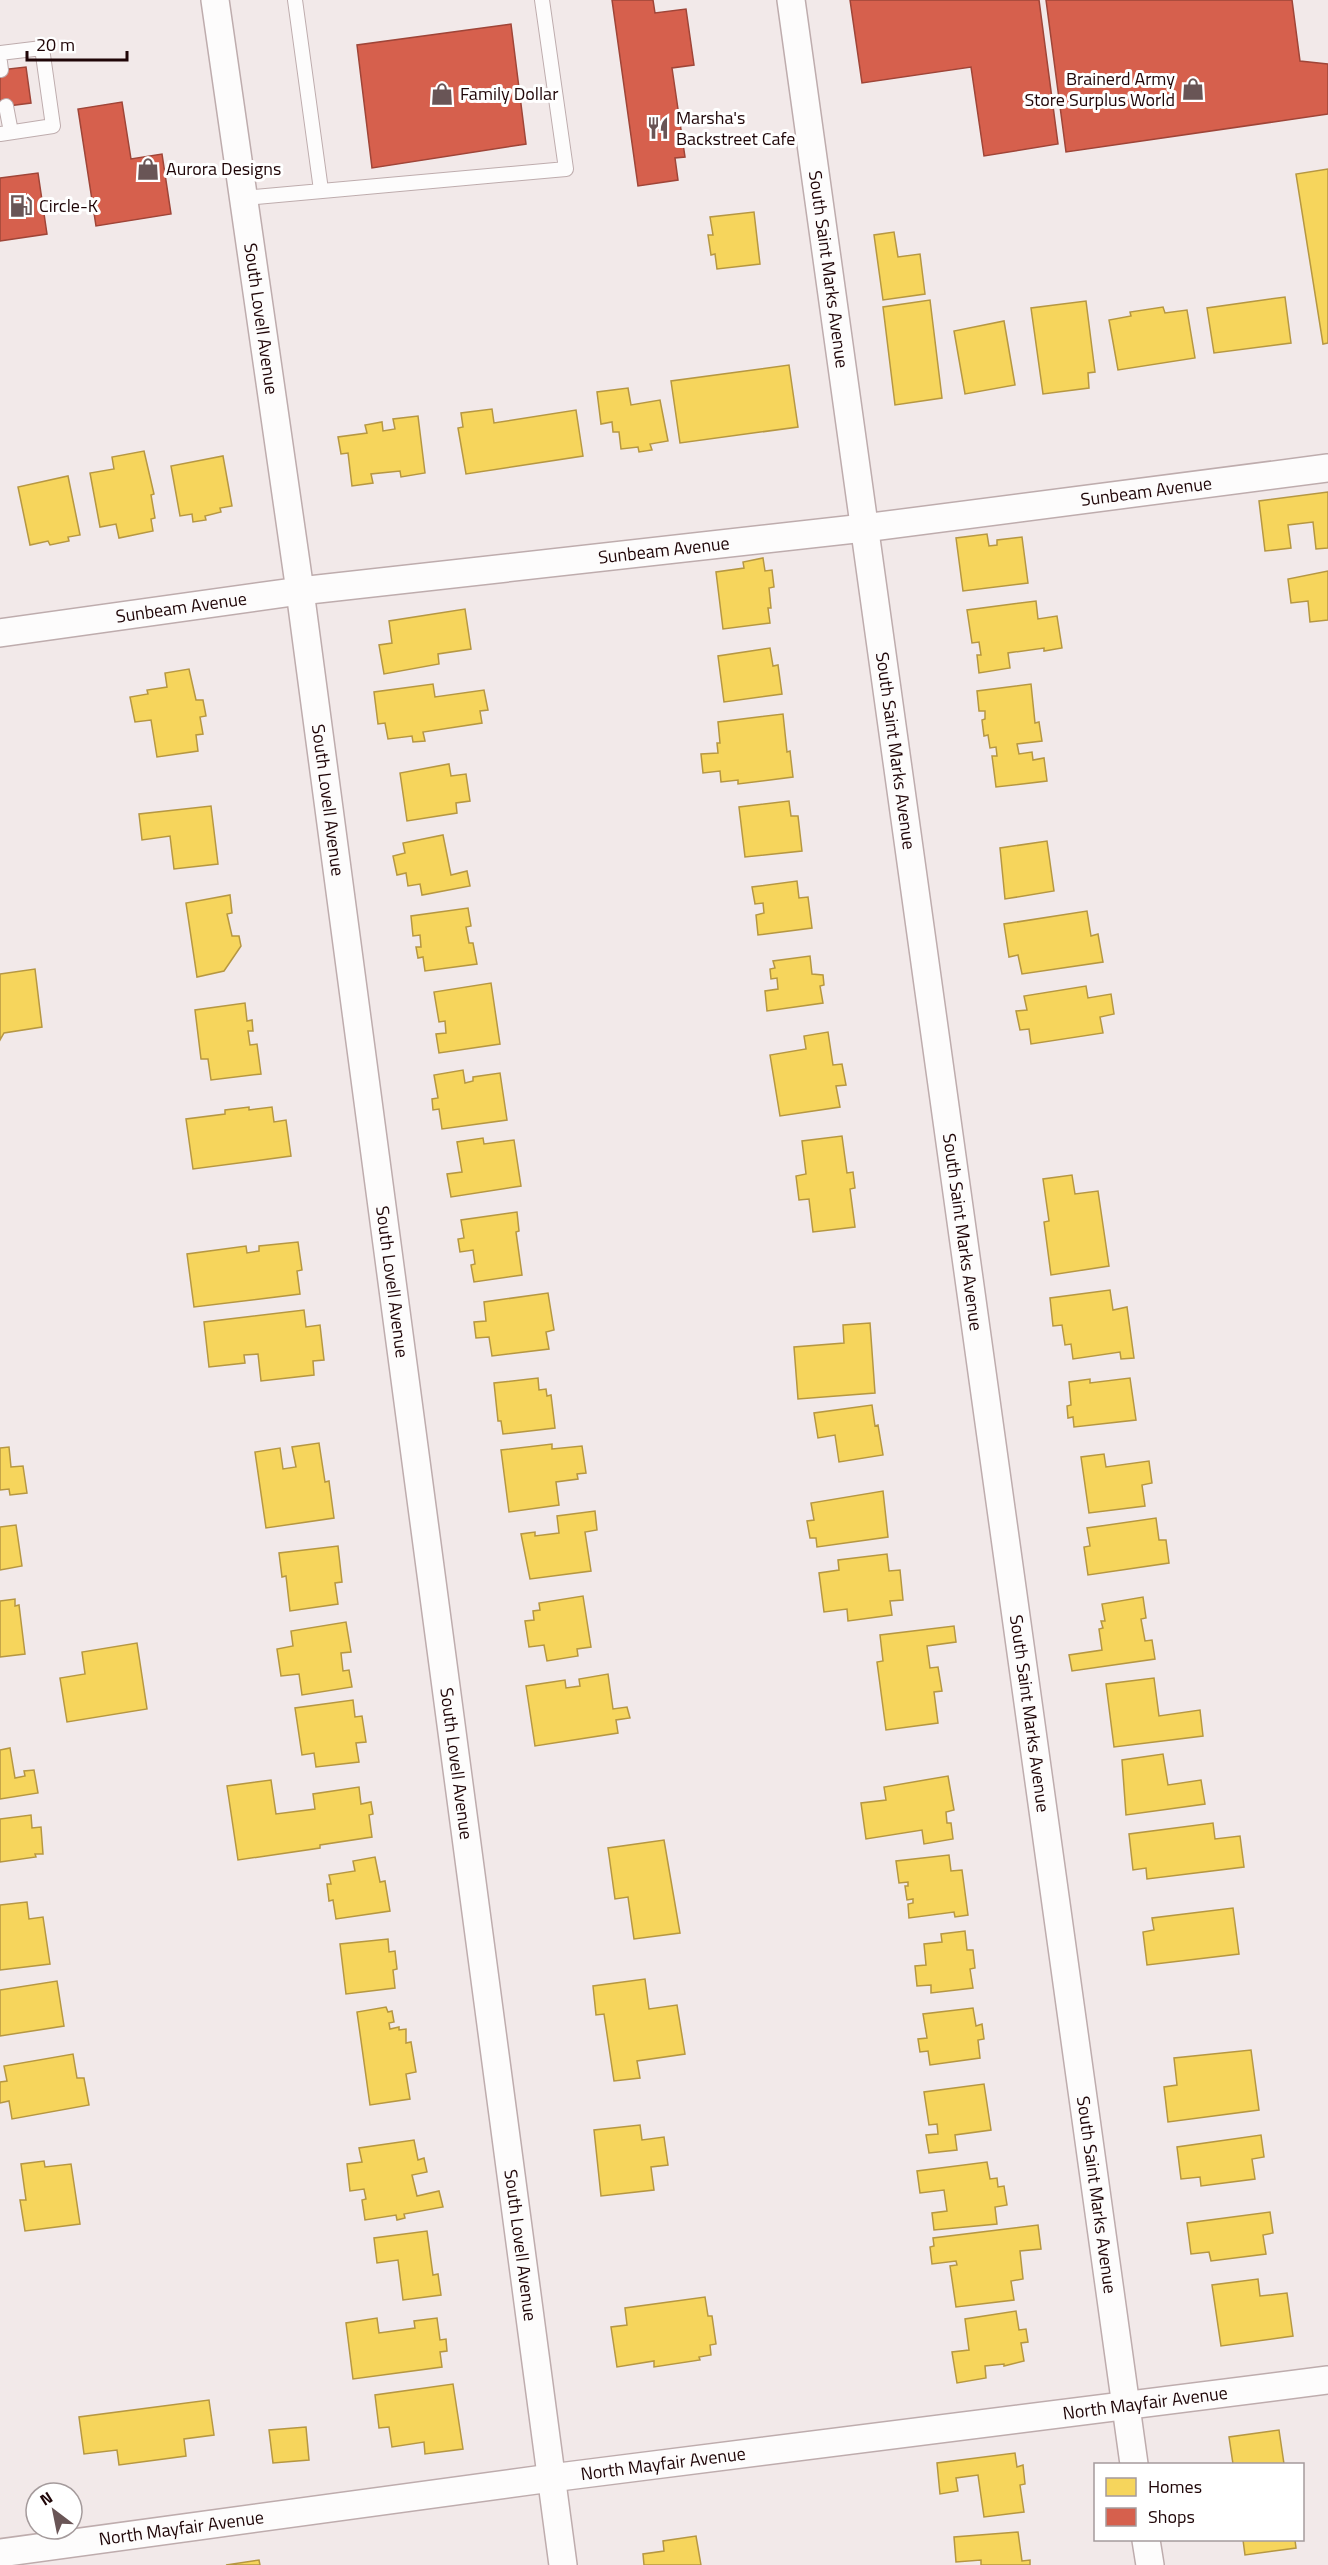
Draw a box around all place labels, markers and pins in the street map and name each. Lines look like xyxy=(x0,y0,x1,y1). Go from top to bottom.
place label: Brainerd Army Store Surplus World xyxy=(1024,65,1175,113)
shop icon: Brainerd Army Store Surplus World xyxy=(1180,76,1206,102)
place label: Family Dollar xyxy=(460,80,558,107)
shop icon: Family Dollar xyxy=(429,81,455,107)
place label: Marsha's Backstreet Cafe xyxy=(676,104,795,152)
restaurant icon: Marsha's Backstreet Cafe xyxy=(645,115,671,141)
place label: Aurora Designs xyxy=(166,155,281,182)
shop icon: Aurora Designs xyxy=(135,156,161,182)
place label: Circle-K xyxy=(39,192,98,219)
fuel station icon: Circle-K xyxy=(8,193,34,219)

